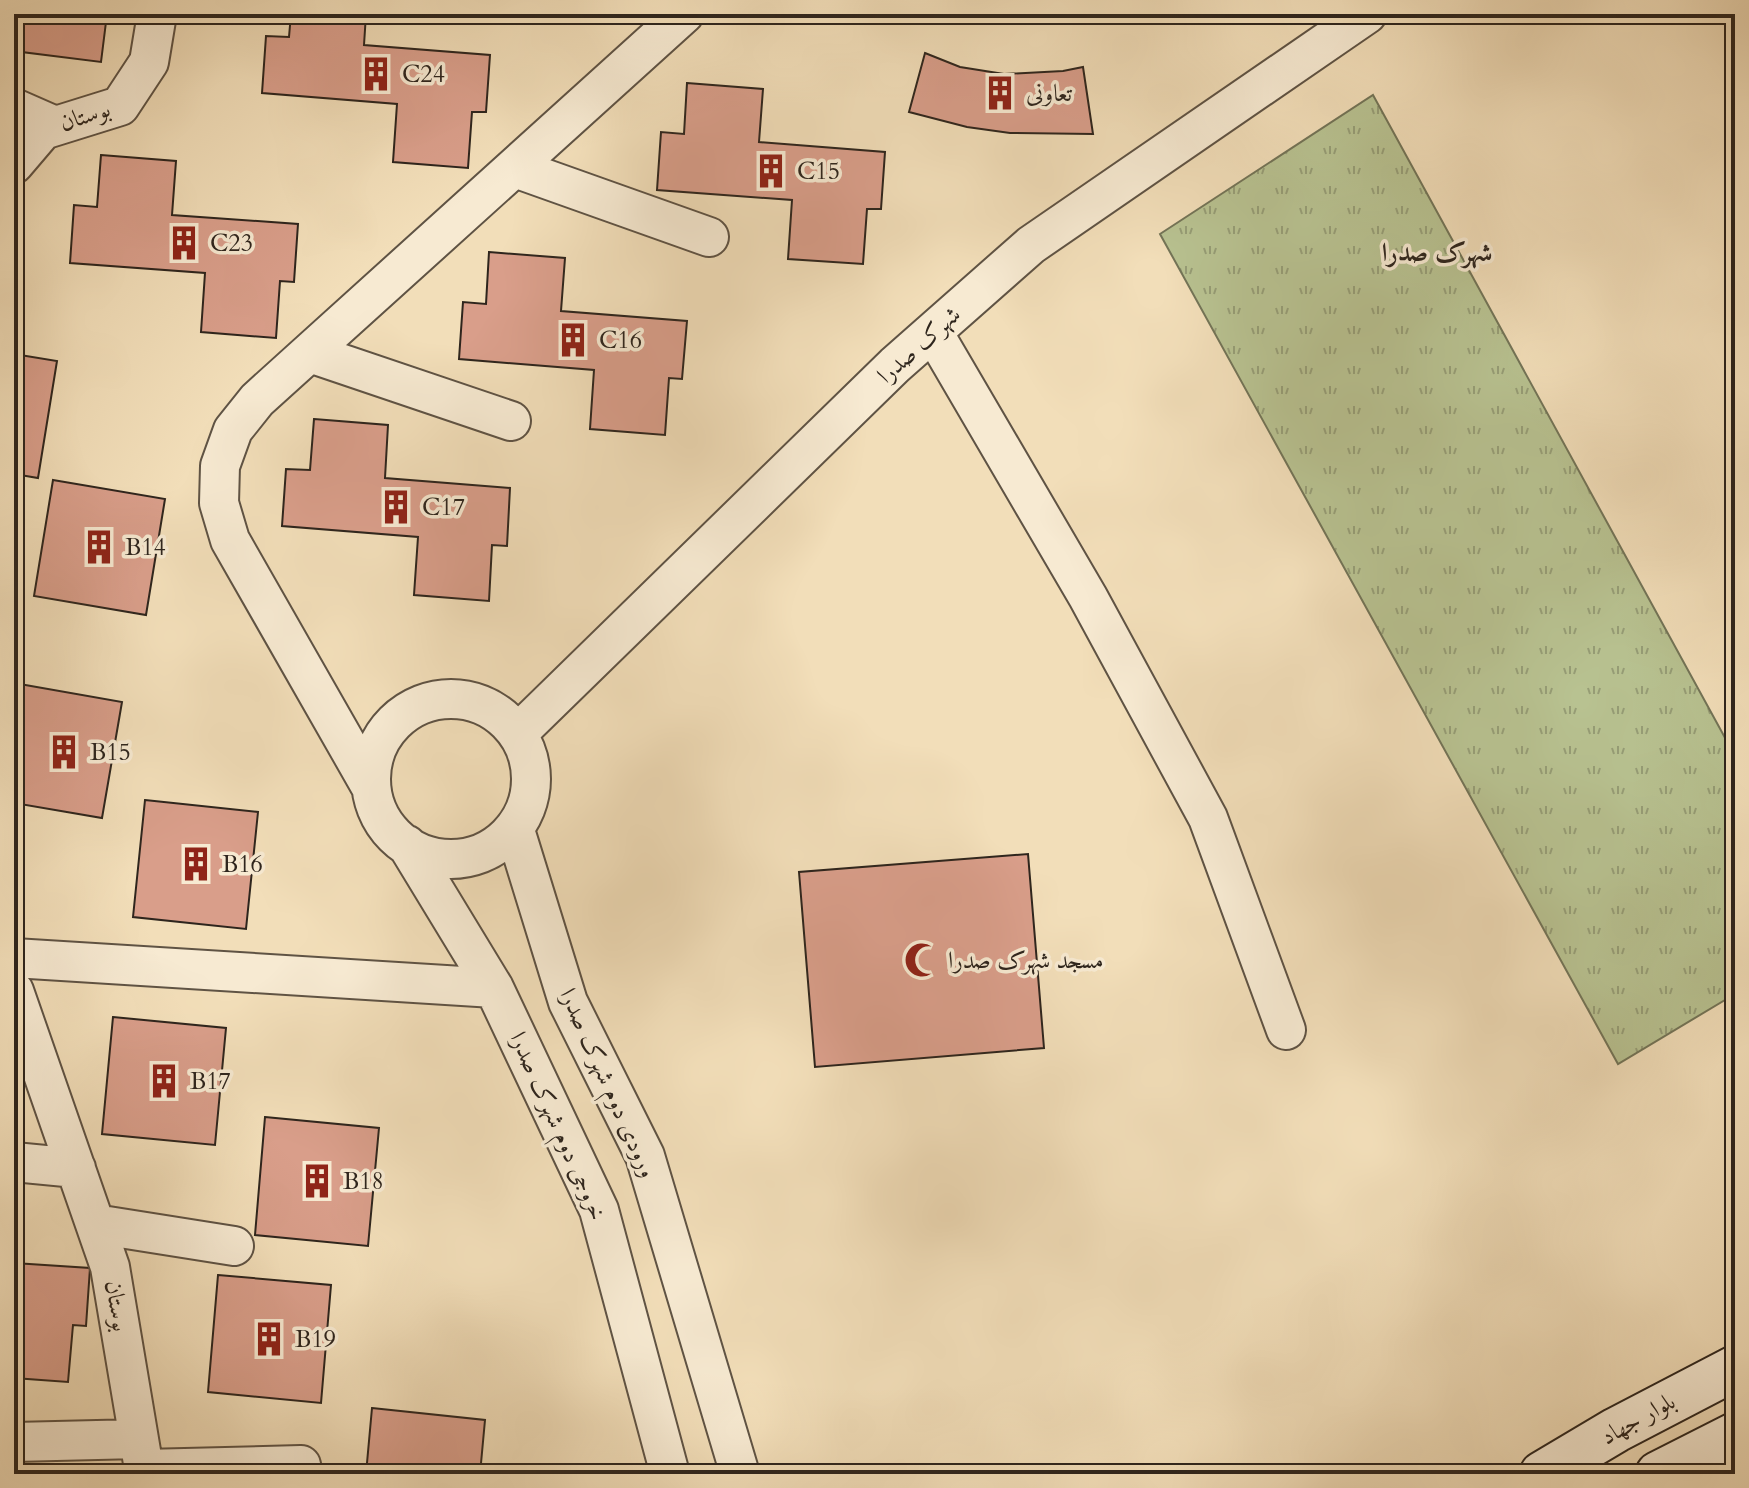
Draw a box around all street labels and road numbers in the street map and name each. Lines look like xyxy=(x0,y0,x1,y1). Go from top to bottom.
street label: بوستان xyxy=(55,92,115,140)
street label: شهرک صدرا xyxy=(870,299,968,391)
street label: ورودی دوم شهرک صدرا xyxy=(548,983,665,1185)
street label: خروجی دوم شهرک صدرا xyxy=(498,1026,614,1227)
street label: بوستان xyxy=(97,1278,137,1334)
street label: بلوار جهاد xyxy=(1595,1385,1681,1453)

